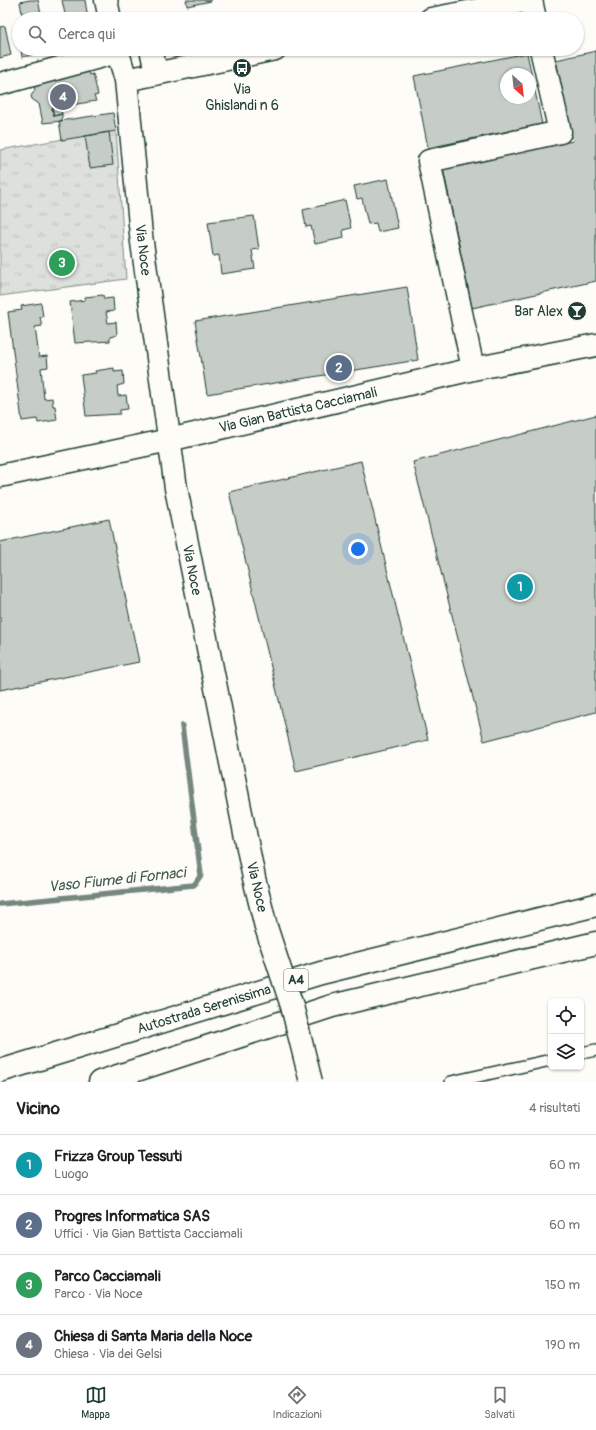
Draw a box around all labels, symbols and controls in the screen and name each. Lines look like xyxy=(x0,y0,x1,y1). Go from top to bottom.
search box xyxy=(12,12,584,56)
icon: search xyxy=(26,23,48,45)
text: Cerca qui xyxy=(58,25,115,44)
bus stop icon: Via Ghislandi n 6 xyxy=(231,57,253,79)
north arrow xyxy=(500,68,536,104)
place label: Via Ghislandi n 6 xyxy=(205,81,279,114)
pin: 4 xyxy=(50,82,76,112)
street label: Via Noce xyxy=(131,223,155,277)
pin: 3 xyxy=(49,248,75,278)
bar icon: Bar Alex xyxy=(566,300,588,322)
place label: Bar Alex xyxy=(514,303,563,320)
pin: 2 xyxy=(326,353,352,383)
street label: Via Gian Battista Cacciamali xyxy=(217,383,379,436)
your location xyxy=(348,539,368,559)
street label: Via Noce xyxy=(179,543,205,597)
pin: 1 xyxy=(507,572,533,602)
street label: Via Noce xyxy=(243,860,271,914)
water label: Vaso Fiume di Fornaci xyxy=(48,863,189,897)
road number: A4 xyxy=(284,969,308,991)
street label: Autostrada Serenissima xyxy=(135,981,273,1037)
map controls xyxy=(548,998,584,1070)
button: locate xyxy=(548,998,584,1034)
button: layers xyxy=(548,1034,584,1070)
text: Vicino xyxy=(16,1098,60,1119)
text: 4 risultati xyxy=(529,1100,580,1116)
text: Frizza Group Tessuti xyxy=(54,1147,182,1166)
text: 1 xyxy=(26,1157,32,1173)
text: 60 m xyxy=(549,1157,580,1173)
text: Luogo xyxy=(54,1166,88,1182)
text: Progres Informatica SAS xyxy=(54,1207,210,1226)
text: 2 xyxy=(25,1217,33,1233)
text: 60 m xyxy=(549,1217,580,1233)
text: Uffici · Via Gian Battista Cacciamali xyxy=(54,1226,242,1242)
text: Parco Cacciamali xyxy=(54,1267,161,1286)
text: 3 xyxy=(25,1277,33,1293)
text: 150 m xyxy=(545,1277,580,1293)
text: Parco · Via Noce xyxy=(54,1286,143,1302)
text: Chiesa di Santa Maria della Noce xyxy=(54,1327,252,1346)
text: 4 xyxy=(25,1337,33,1353)
text: 190 m xyxy=(545,1337,580,1353)
text: Chiesa · Via dei Gelsi xyxy=(54,1346,162,1362)
tab: Mappa xyxy=(81,1384,110,1421)
tab: Indicazioni xyxy=(273,1384,322,1421)
tab: Salvati xyxy=(484,1384,515,1421)

